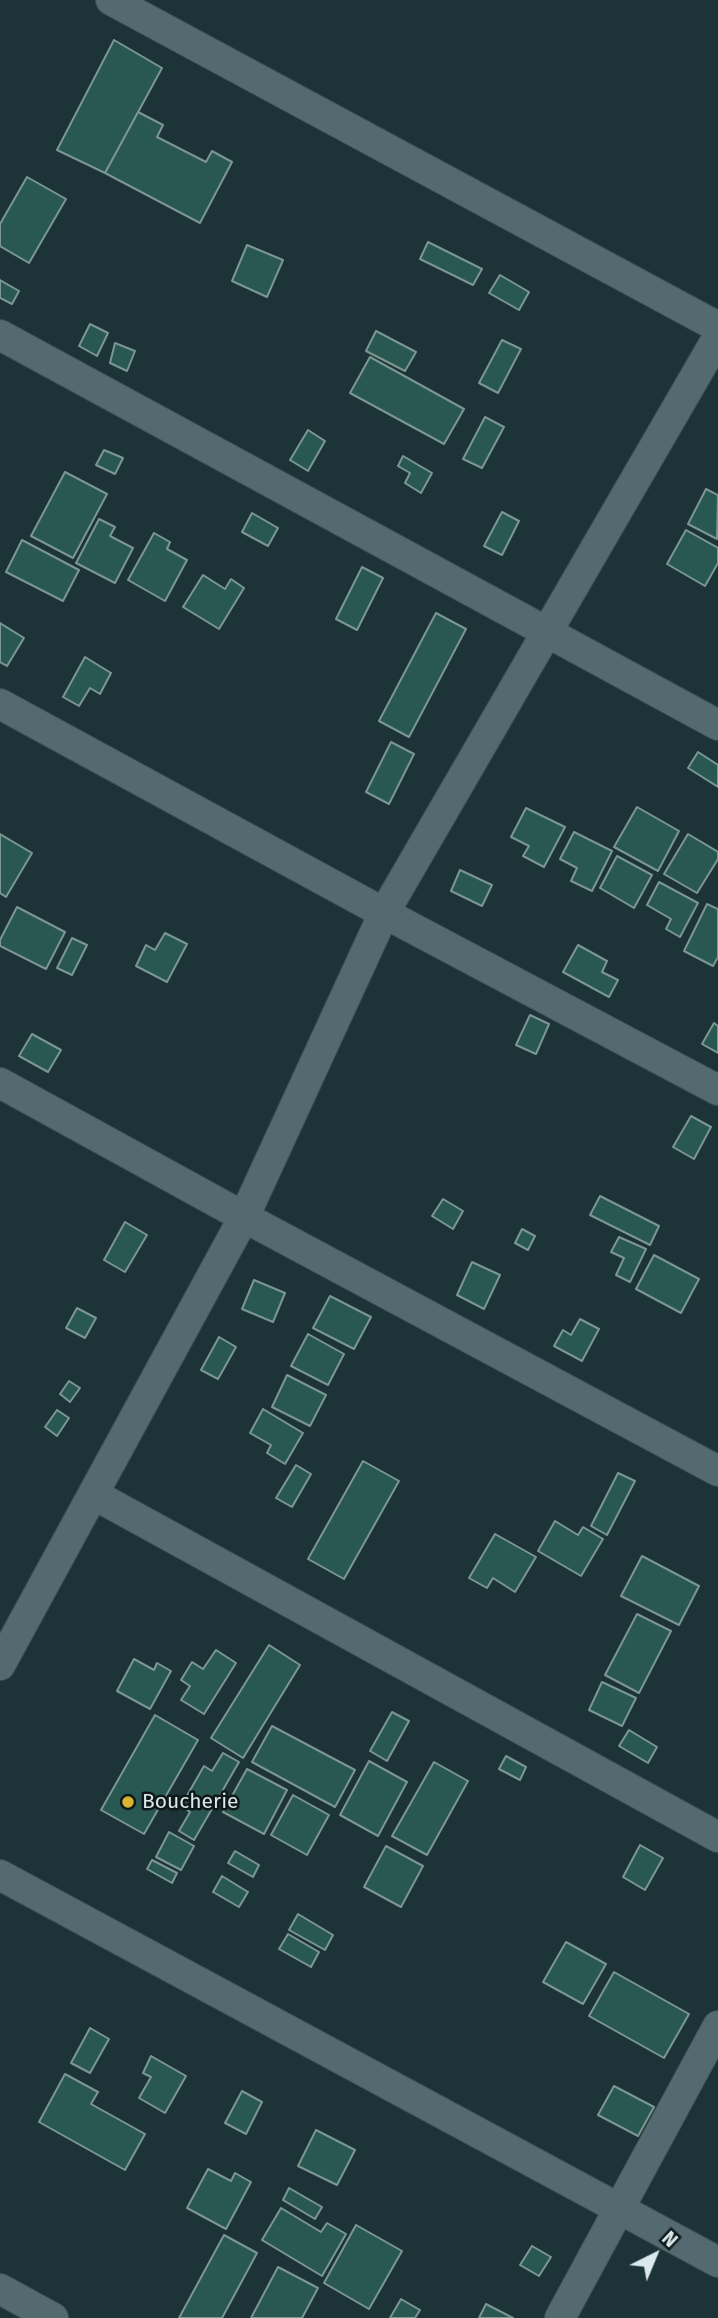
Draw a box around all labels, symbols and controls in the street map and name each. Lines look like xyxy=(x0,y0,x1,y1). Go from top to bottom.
place label: Boucherie xyxy=(142,1789,239,1815)
marker: Boucherie xyxy=(120,1794,136,1810)
north arrow xyxy=(620,2220,690,2290)
text: N xyxy=(657,2227,682,2252)

